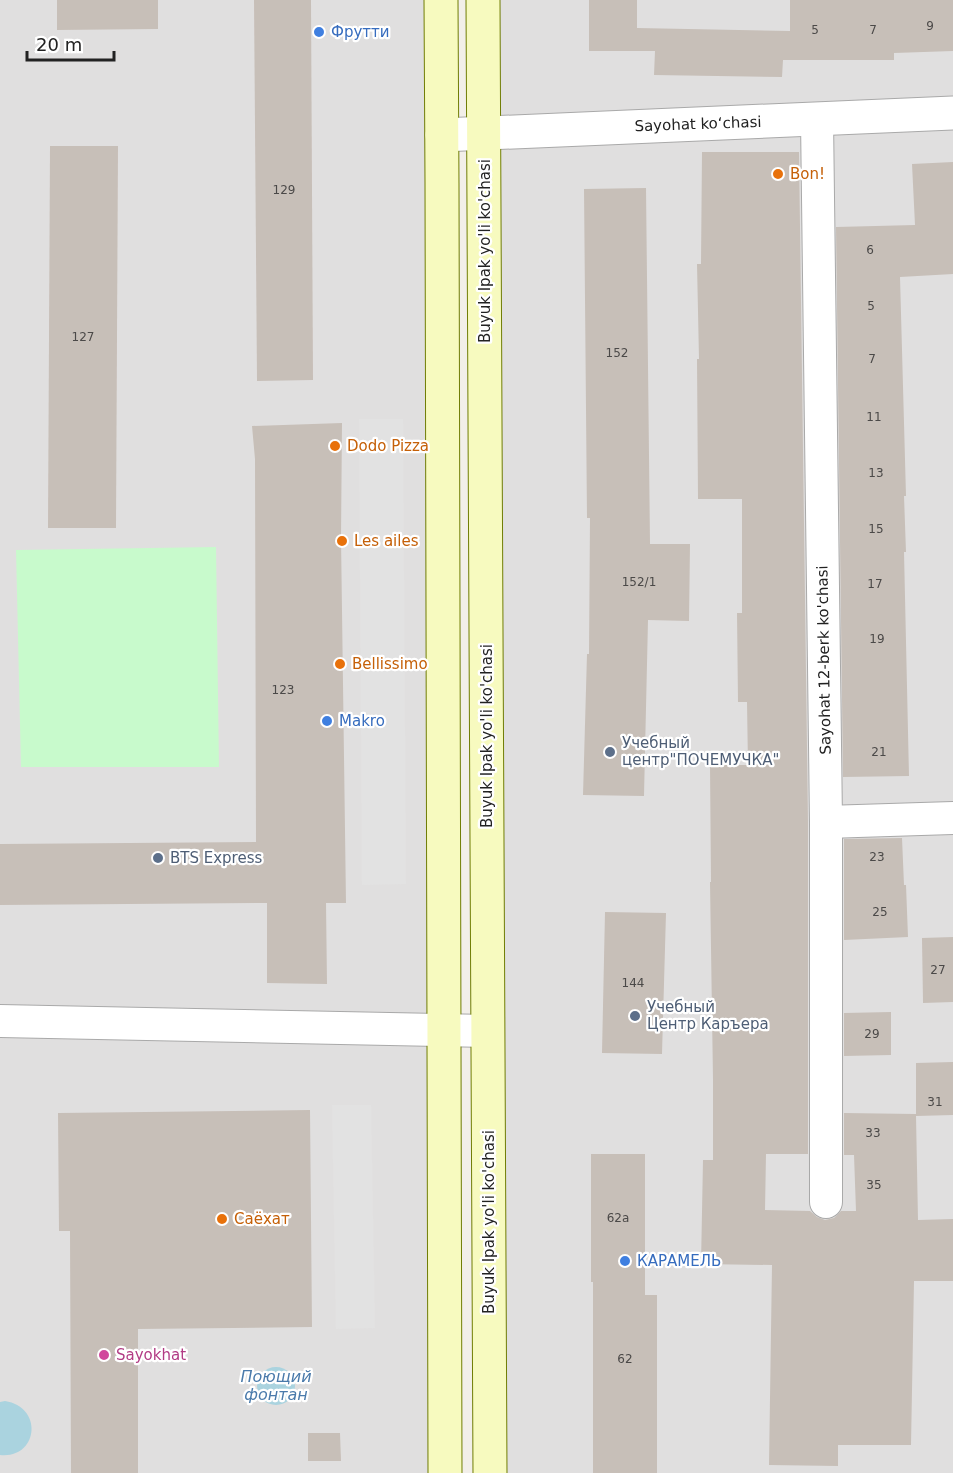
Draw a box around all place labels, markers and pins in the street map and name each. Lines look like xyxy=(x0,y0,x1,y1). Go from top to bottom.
place label: Фрутти xyxy=(331,23,390,41)
marker: Фрутти xyxy=(312,25,326,39)
place label: Bon! xyxy=(790,165,825,183)
marker: Bon! xyxy=(771,167,785,181)
place label: Dodo Pizza xyxy=(347,437,429,455)
marker: Dodo Pizza xyxy=(328,439,342,453)
place label: Les ailes xyxy=(354,532,419,550)
marker: Les ailes xyxy=(335,534,349,548)
place label: Bellissimo xyxy=(352,655,428,673)
marker: Bellissimo xyxy=(333,657,347,671)
place label: Makro xyxy=(339,712,385,730)
marker: Makro xyxy=(320,714,334,728)
place label: Учебный центр"ПОЧЕМУЧКА" xyxy=(622,734,779,769)
marker: Учебный центр"ПОЧЕМУЧКА" xyxy=(603,745,617,759)
place label: BTS Express xyxy=(170,849,262,867)
marker: BTS Express xyxy=(151,851,165,865)
place label: Учебный Центр Каръера xyxy=(647,998,769,1033)
marker: Учебный Центр Каръера xyxy=(628,1009,642,1023)
place label: Саёхат xyxy=(234,1210,290,1228)
marker: Саёхат xyxy=(215,1212,229,1226)
place label: КАРАМЕЛЬ xyxy=(637,1252,721,1270)
marker: КАРАМЕЛЬ xyxy=(618,1254,632,1268)
place label: Sayokhat xyxy=(116,1346,186,1364)
marker: Sayokhat xyxy=(97,1348,111,1362)

